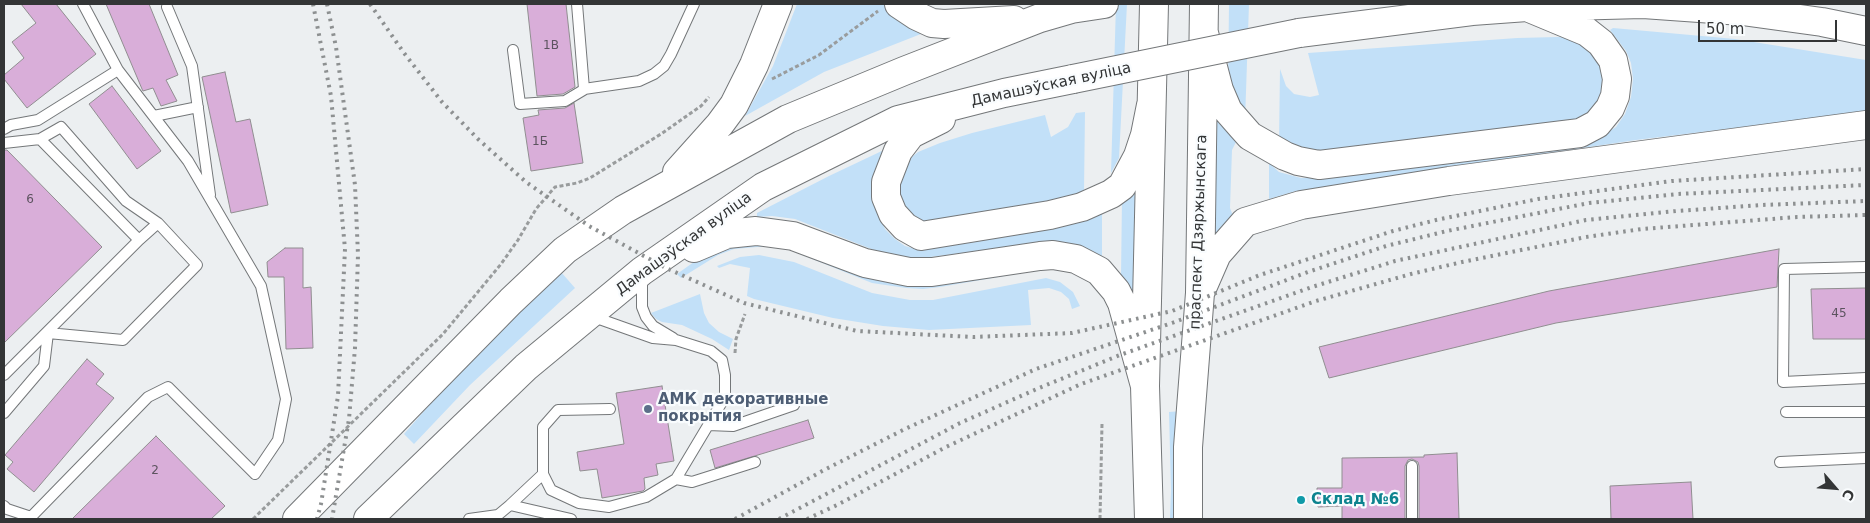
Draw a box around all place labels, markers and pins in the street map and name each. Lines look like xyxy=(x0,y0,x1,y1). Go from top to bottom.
place label: АМК декоративные покрытия xyxy=(658,391,828,426)
marker: АМК декоративные покрытия xyxy=(642,403,654,415)
place label: Склад №6 xyxy=(1311,491,1399,509)
marker: Склад №6 xyxy=(1295,494,1307,506)

